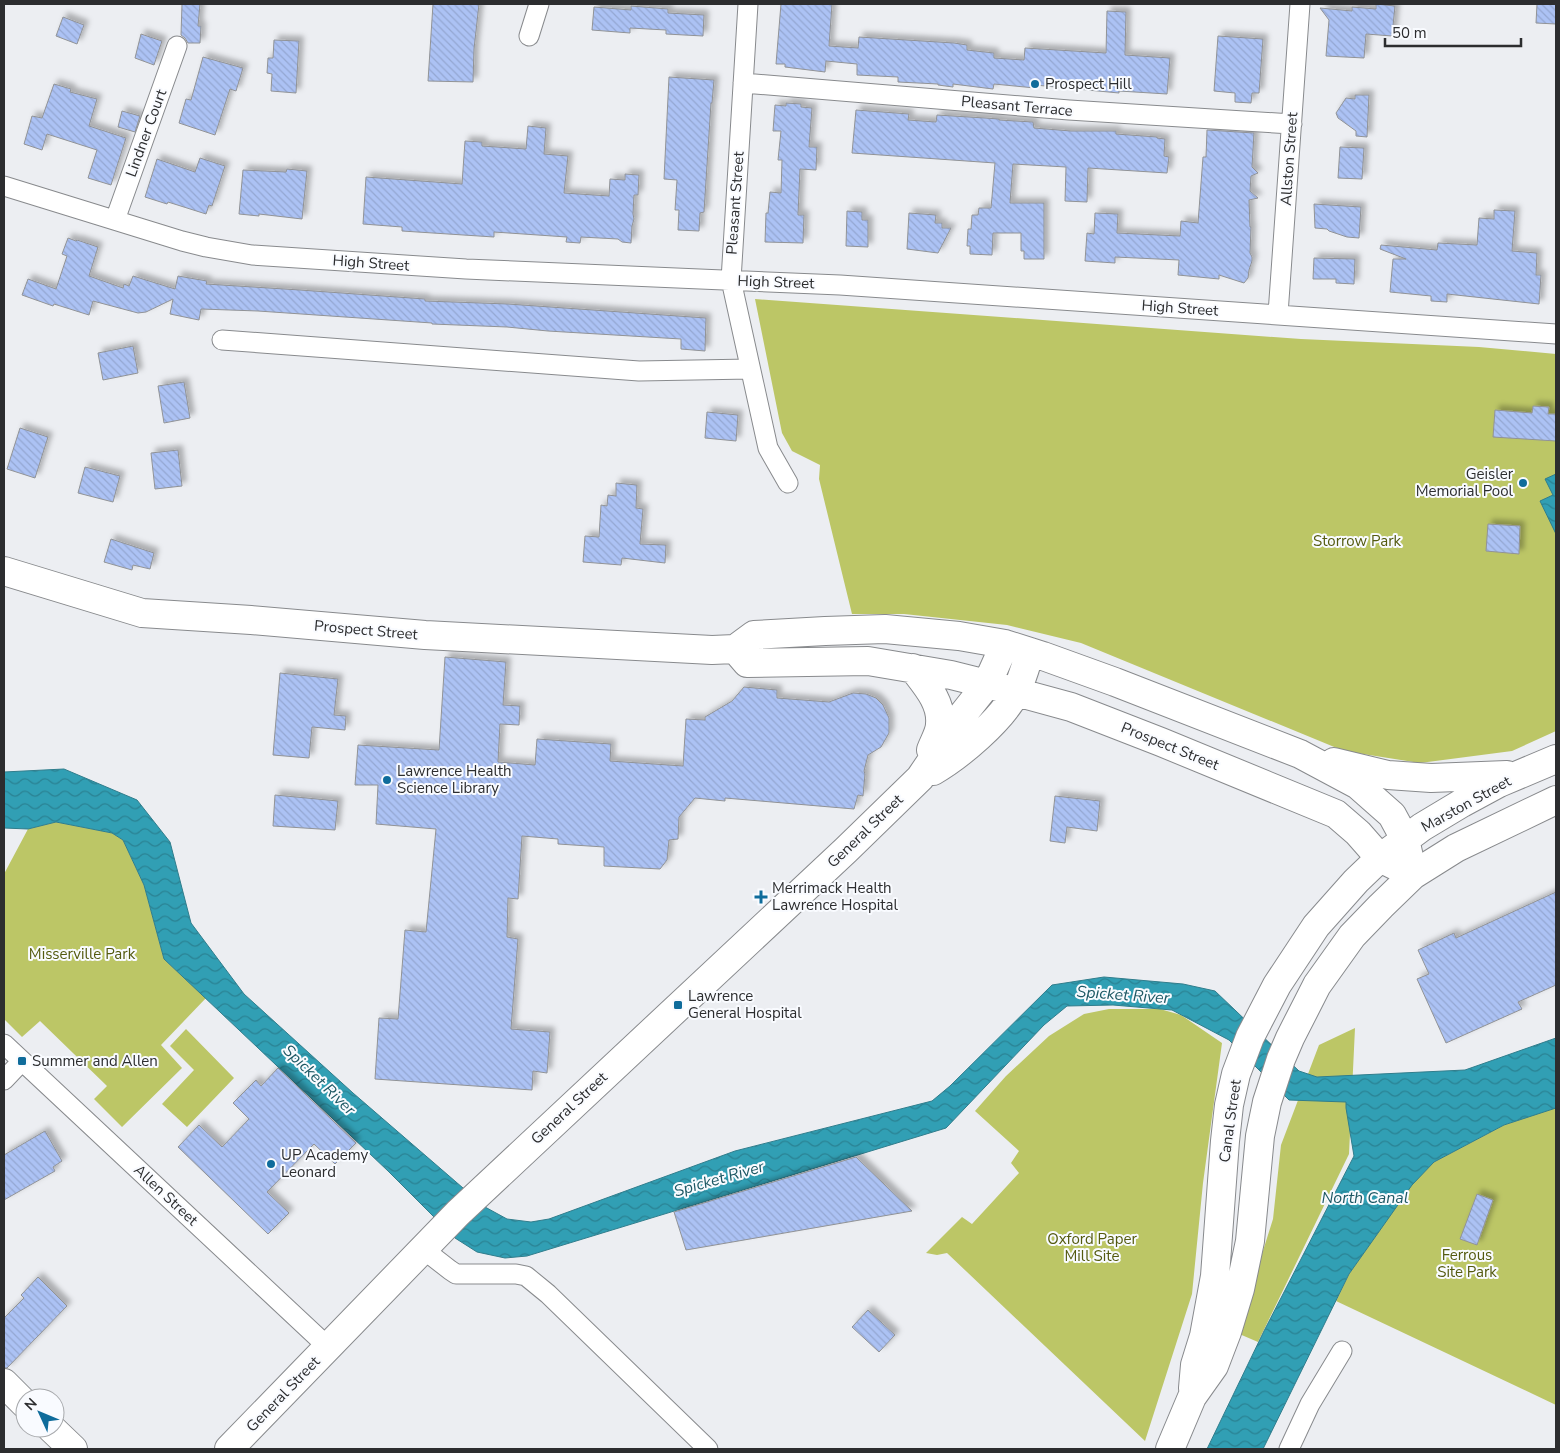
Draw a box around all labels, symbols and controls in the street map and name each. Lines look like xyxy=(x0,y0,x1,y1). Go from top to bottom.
scale bar xyxy=(1385,15,1521,47)
text: 50 m xyxy=(1392,23,1427,43)
place label: Prospect Hill xyxy=(1045,74,1132,94)
marker: Prospect Hill xyxy=(1029,78,1041,90)
street label: Lindner Court xyxy=(121,86,171,180)
street label: Pleasant Terrace xyxy=(960,91,1074,121)
street label: Allston Street xyxy=(1276,111,1302,206)
street label: Pleasant Street xyxy=(721,150,749,255)
street label: High Street xyxy=(332,250,411,276)
street label: High Street xyxy=(737,271,816,293)
street label: High Street xyxy=(1141,295,1220,321)
place label: Geisler Memorial Pool xyxy=(1416,464,1514,501)
marker: Geisler Memorial Pool xyxy=(1517,477,1529,489)
park label: Storrow Park xyxy=(1313,531,1402,551)
street label: Prospect Street xyxy=(313,616,419,645)
street label: Prospect Street xyxy=(1118,717,1223,775)
place label: Lawrence Health Science Library xyxy=(397,761,511,798)
street label: Marston Street xyxy=(1417,771,1515,837)
marker: Lawrence Health Science Library xyxy=(381,774,393,786)
street label: General Street xyxy=(823,789,908,872)
place label: Merrimack Health Lawrence Hospital xyxy=(772,878,898,915)
marker: Merrimack Health Lawrence Hospital xyxy=(754,890,768,904)
park label: Misserville Park xyxy=(29,944,136,964)
water label: Spicket River xyxy=(1076,981,1171,1009)
place label: Lawrence General Hospital xyxy=(688,986,802,1023)
marker: Lawrence General Hospital xyxy=(672,999,684,1011)
water label: Spicket River xyxy=(278,1040,361,1121)
place label: Summer and Allen xyxy=(32,1051,158,1071)
marker: Summer and Allen xyxy=(16,1055,28,1067)
street label: General Street xyxy=(526,1067,612,1149)
street label: Canal Street xyxy=(1214,1078,1246,1164)
place label: UP Academy Leonard xyxy=(281,1145,368,1182)
water label: Spicket River xyxy=(671,1155,768,1202)
marker: UP Academy Leonard xyxy=(265,1158,277,1170)
street label: Allen Street xyxy=(130,1160,203,1230)
water label: North Canal xyxy=(1322,1187,1409,1209)
park label: Oxford Paper Mill Site xyxy=(1047,1229,1137,1266)
park label: Ferrous Site Park xyxy=(1437,1245,1497,1282)
street label: General Street xyxy=(242,1351,325,1436)
north arrow xyxy=(15,1388,65,1438)
text: N xyxy=(21,1394,41,1415)

